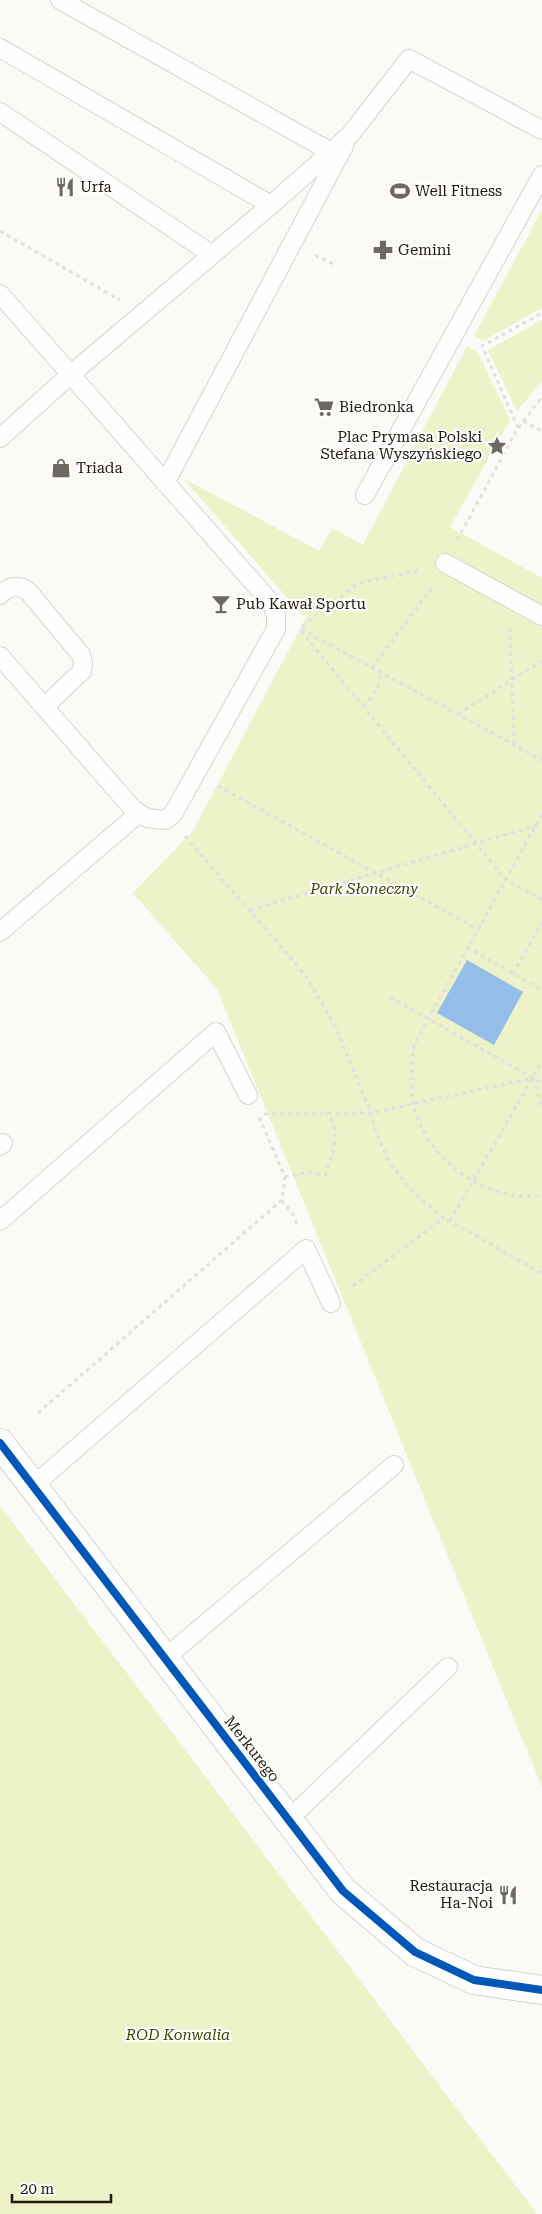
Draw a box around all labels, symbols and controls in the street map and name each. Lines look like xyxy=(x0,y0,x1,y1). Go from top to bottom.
restaurant icon: Urfa xyxy=(54,176,76,198)
place label: Urfa xyxy=(80,178,112,196)
sports icon: Well Fitness xyxy=(389,180,411,202)
place label: Well Fitness xyxy=(415,182,502,200)
pharmacy icon: Gemini xyxy=(372,239,394,261)
place label: Gemini xyxy=(398,241,451,259)
supermarket icon: Biedronka xyxy=(313,396,335,418)
place label: Biedronka xyxy=(339,398,414,416)
place label: Plac Prymasa Polski Stefana Wyszyńskiego xyxy=(320,428,482,463)
place icon: Plac Prymasa Polski Stefana Wyszyńskiego xyxy=(486,435,508,457)
shop icon: Triada xyxy=(50,457,72,479)
place label: Triada xyxy=(76,459,123,477)
bar icon: Pub Kawał Sportu xyxy=(210,593,232,615)
place label: Pub Kawał Sportu xyxy=(236,595,366,613)
park label: Park Słoneczny xyxy=(309,880,418,898)
street label: Merkurego xyxy=(221,1712,283,1786)
place label: Restauracja Ha-Noi xyxy=(410,1877,493,1912)
restaurant icon: Restauracja Ha-Noi xyxy=(497,1884,519,1906)
park label: ROD Konwalia xyxy=(125,2026,230,2044)
scale bar xyxy=(12,2172,111,2204)
text: 20 m xyxy=(20,2180,55,2198)

